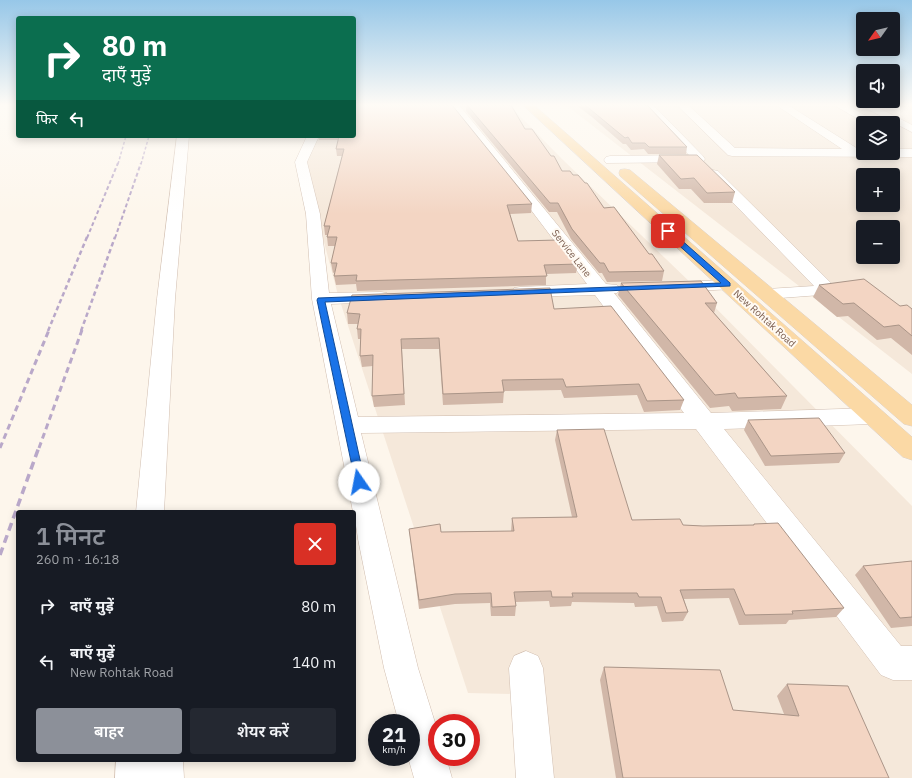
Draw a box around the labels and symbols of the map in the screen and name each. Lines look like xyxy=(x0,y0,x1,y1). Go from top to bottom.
north arrow xyxy=(856,12,900,56)
pin xyxy=(651,214,685,248)
street label: Service Lane xyxy=(549,227,595,280)
street label: New Rohtak Road xyxy=(731,287,799,350)
position arrow xyxy=(338,461,380,503)
speed limit sign: 30 xyxy=(428,714,480,766)

